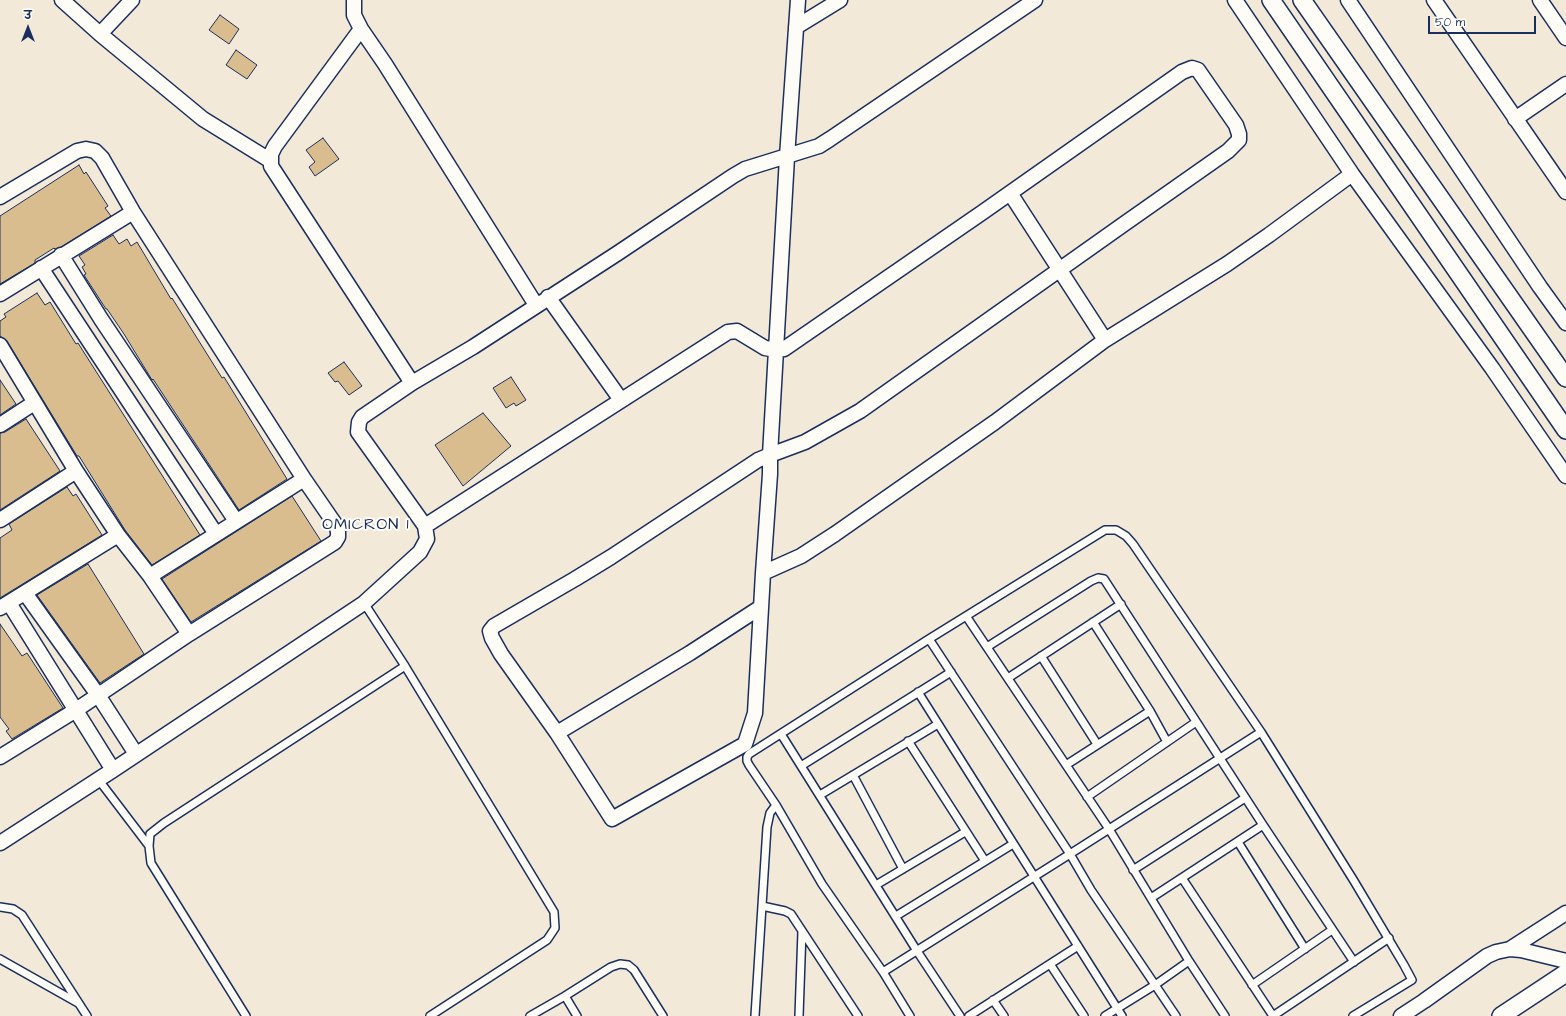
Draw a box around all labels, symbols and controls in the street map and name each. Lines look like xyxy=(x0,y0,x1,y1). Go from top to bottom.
north arrow xyxy=(8,8,48,48)
text: उ xyxy=(24,8,32,23)
scale bar xyxy=(1430,8,1538,34)
text: 50 m xyxy=(1435,14,1465,31)
district label: OMICRON 1 xyxy=(322,516,410,536)

